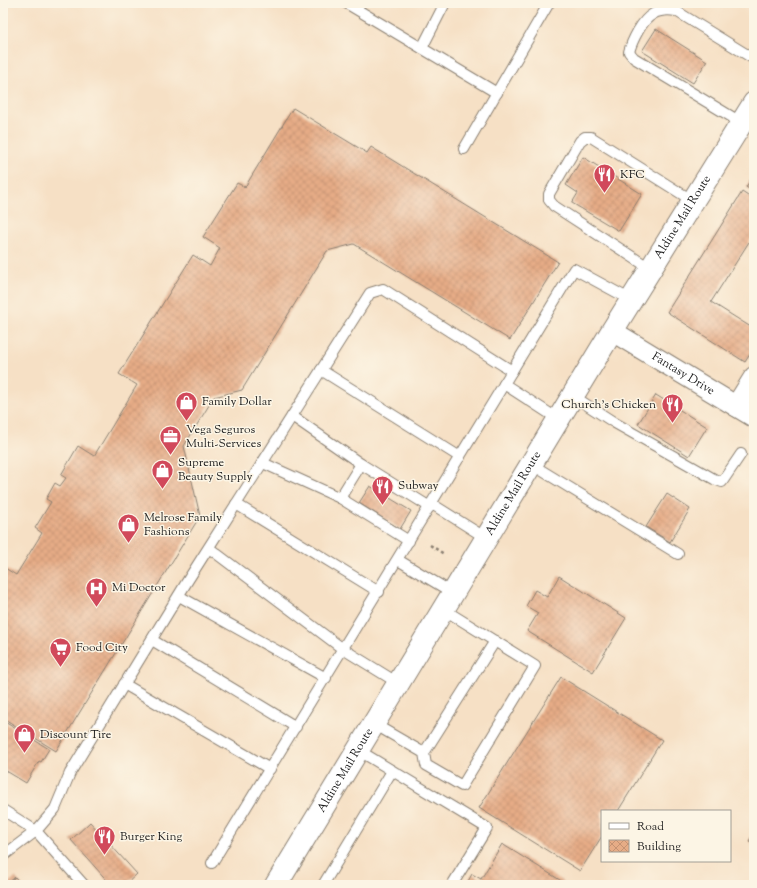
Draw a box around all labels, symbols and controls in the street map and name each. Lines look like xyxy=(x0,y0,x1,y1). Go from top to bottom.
restaurant icon: KFC xyxy=(592,162,618,195)
place label: KFC xyxy=(620,166,645,184)
street label: Aldine Mail Route xyxy=(650,171,716,263)
street label: Fantasy Drive xyxy=(648,348,718,400)
shop icon: Family Dollar xyxy=(173,389,199,422)
restaurant icon: Church's Chicken xyxy=(659,392,685,425)
place label: Family Dollar xyxy=(202,393,272,411)
place label: Church's Chicken xyxy=(561,396,656,414)
place label: Vega Seguros Multi-Services xyxy=(186,421,261,453)
office icon: Vega Seguros Multi-Services xyxy=(158,424,184,457)
street label: Aldine Mail Route xyxy=(481,447,546,539)
place label: Supreme Beauty Supply xyxy=(178,454,252,486)
shop icon: Supreme Beauty Supply xyxy=(150,457,176,490)
restaurant icon: Subway xyxy=(369,473,395,506)
place label: Subway xyxy=(398,477,439,495)
place label: Melrose Family Fashions xyxy=(144,509,222,541)
shop icon: Melrose Family Fashions xyxy=(115,512,141,545)
hospital icon: Mi Doctor xyxy=(84,575,110,608)
place label: Mi Doctor xyxy=(112,579,166,597)
supermarket icon: Food City xyxy=(47,635,73,668)
place label: Food City xyxy=(76,639,128,657)
shop icon: Discount Tire xyxy=(11,722,37,755)
street label: Aldine Mail Route xyxy=(313,724,378,816)
place label: Discount Tire xyxy=(40,726,112,744)
legend xyxy=(601,810,731,862)
text: Road xyxy=(637,818,664,836)
restaurant icon: Burger King xyxy=(91,824,117,857)
place label: Burger King xyxy=(120,828,182,846)
text: Building xyxy=(637,838,681,856)

